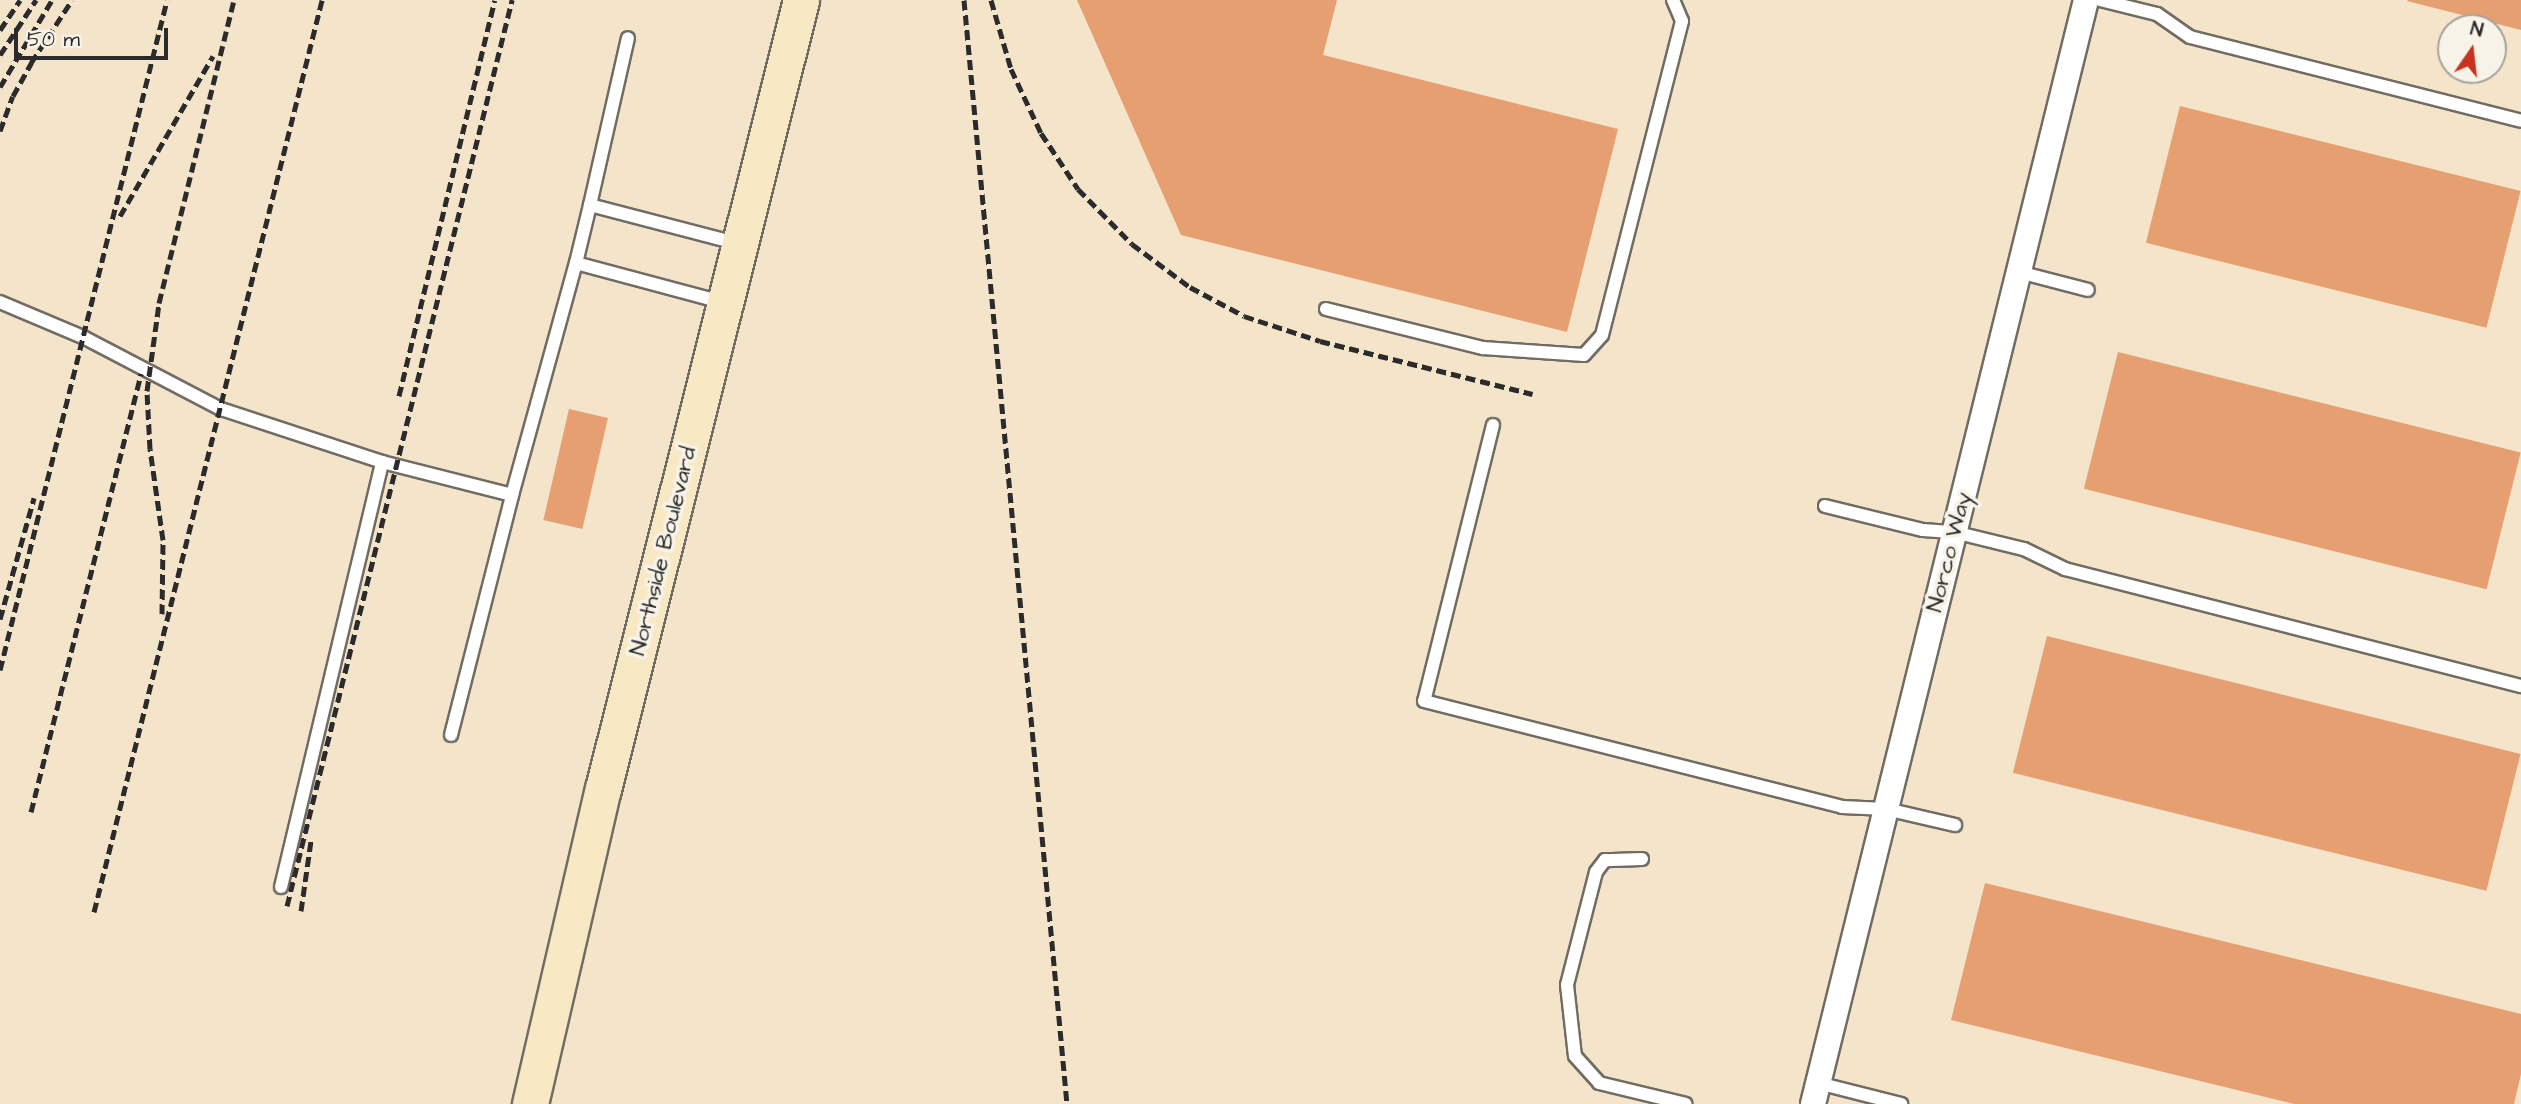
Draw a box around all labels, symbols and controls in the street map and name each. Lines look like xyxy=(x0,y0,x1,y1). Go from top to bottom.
scale bar xyxy=(18,14,172,58)
north arrow xyxy=(2437,14,2507,84)
text: N xyxy=(2468,16,2486,45)
text: 50 m xyxy=(27,25,80,54)
street label: Northside Boulevard xyxy=(624,444,702,658)
street label: Norco Way xyxy=(1921,489,1977,615)

